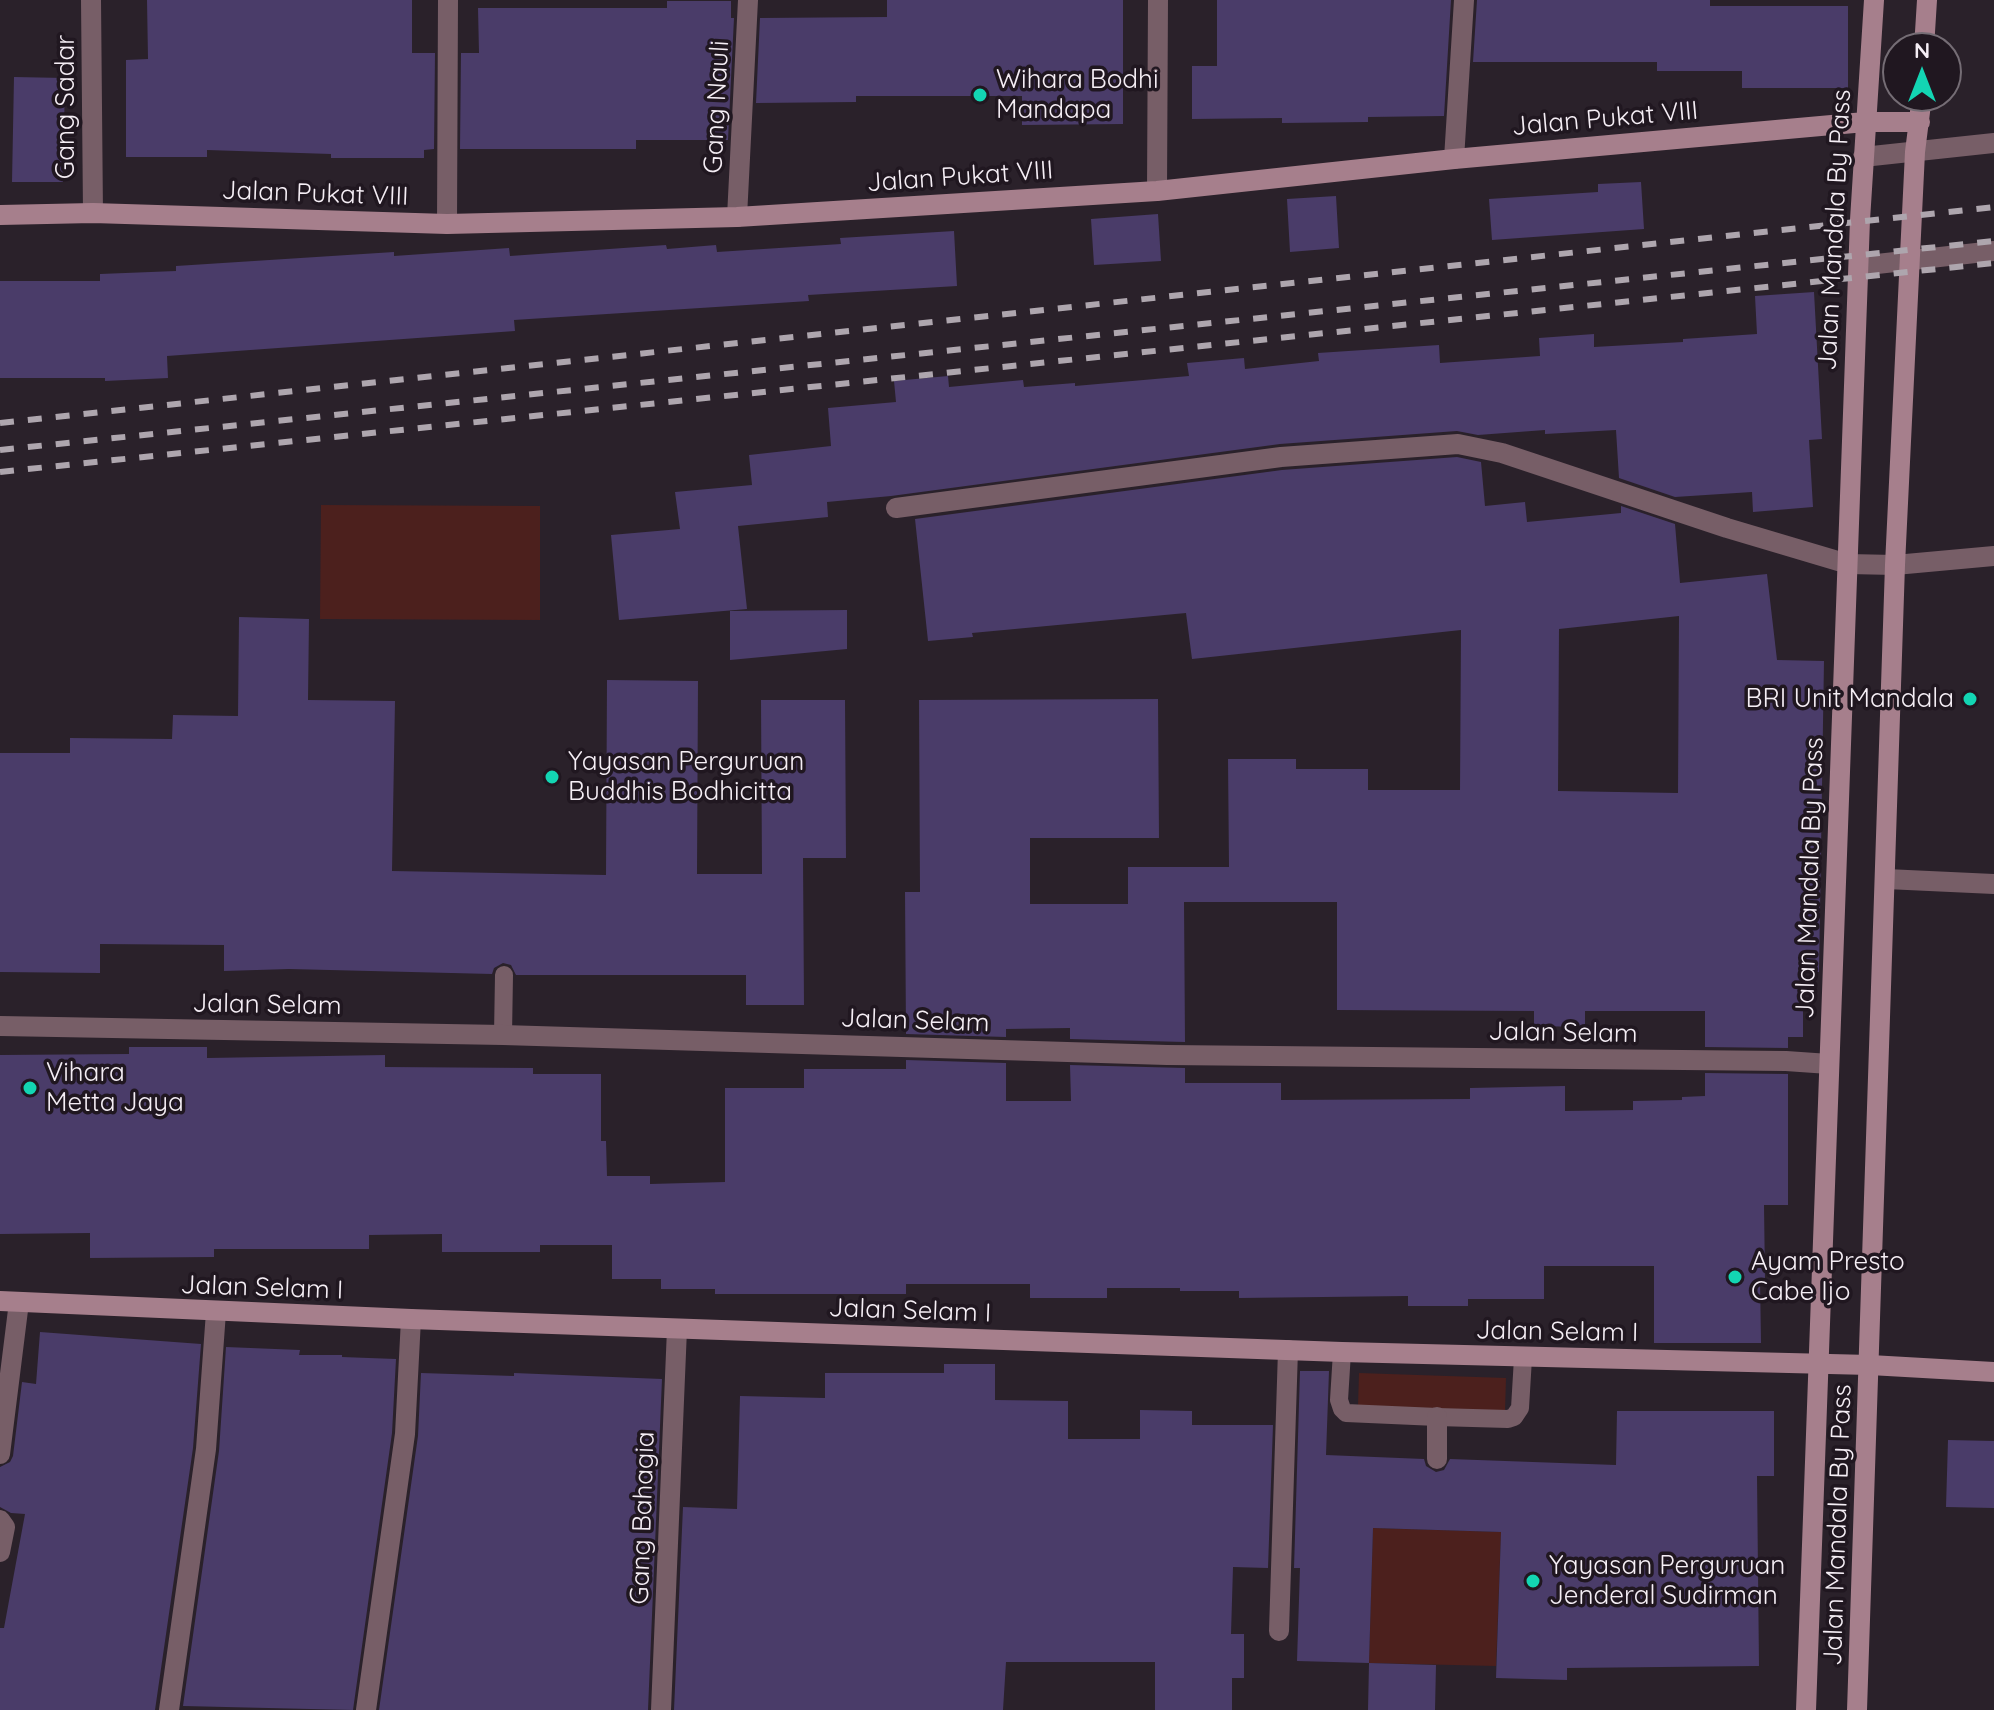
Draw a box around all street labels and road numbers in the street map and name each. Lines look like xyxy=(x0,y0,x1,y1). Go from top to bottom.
street label: Gang Sadar xyxy=(50,35,82,179)
street label: Gang Nauli xyxy=(698,40,736,174)
street label: Jalan Mandala By Pass xyxy=(1812,89,1858,371)
street label: Jalan Pukat VIII xyxy=(1511,95,1699,143)
street label: Jalan Pukat VIII xyxy=(866,155,1054,199)
street label: Jalan Pukat VIII xyxy=(221,175,409,213)
street label: Jalan Mandala By Pass xyxy=(1789,737,1831,1019)
street label: Jalan Selam xyxy=(192,988,342,1022)
street label: Jalan Selam xyxy=(840,1003,990,1039)
street label: Jalan Selam xyxy=(1488,1016,1638,1050)
street label: Jalan Selam I xyxy=(180,1270,344,1306)
street label: Jalan Selam I xyxy=(828,1293,992,1329)
street label: Jalan Selam I xyxy=(1475,1315,1639,1349)
street label: Jalan Mandala By Pass xyxy=(1817,1384,1859,1666)
street label: Gang Bahagia xyxy=(624,1431,662,1605)

